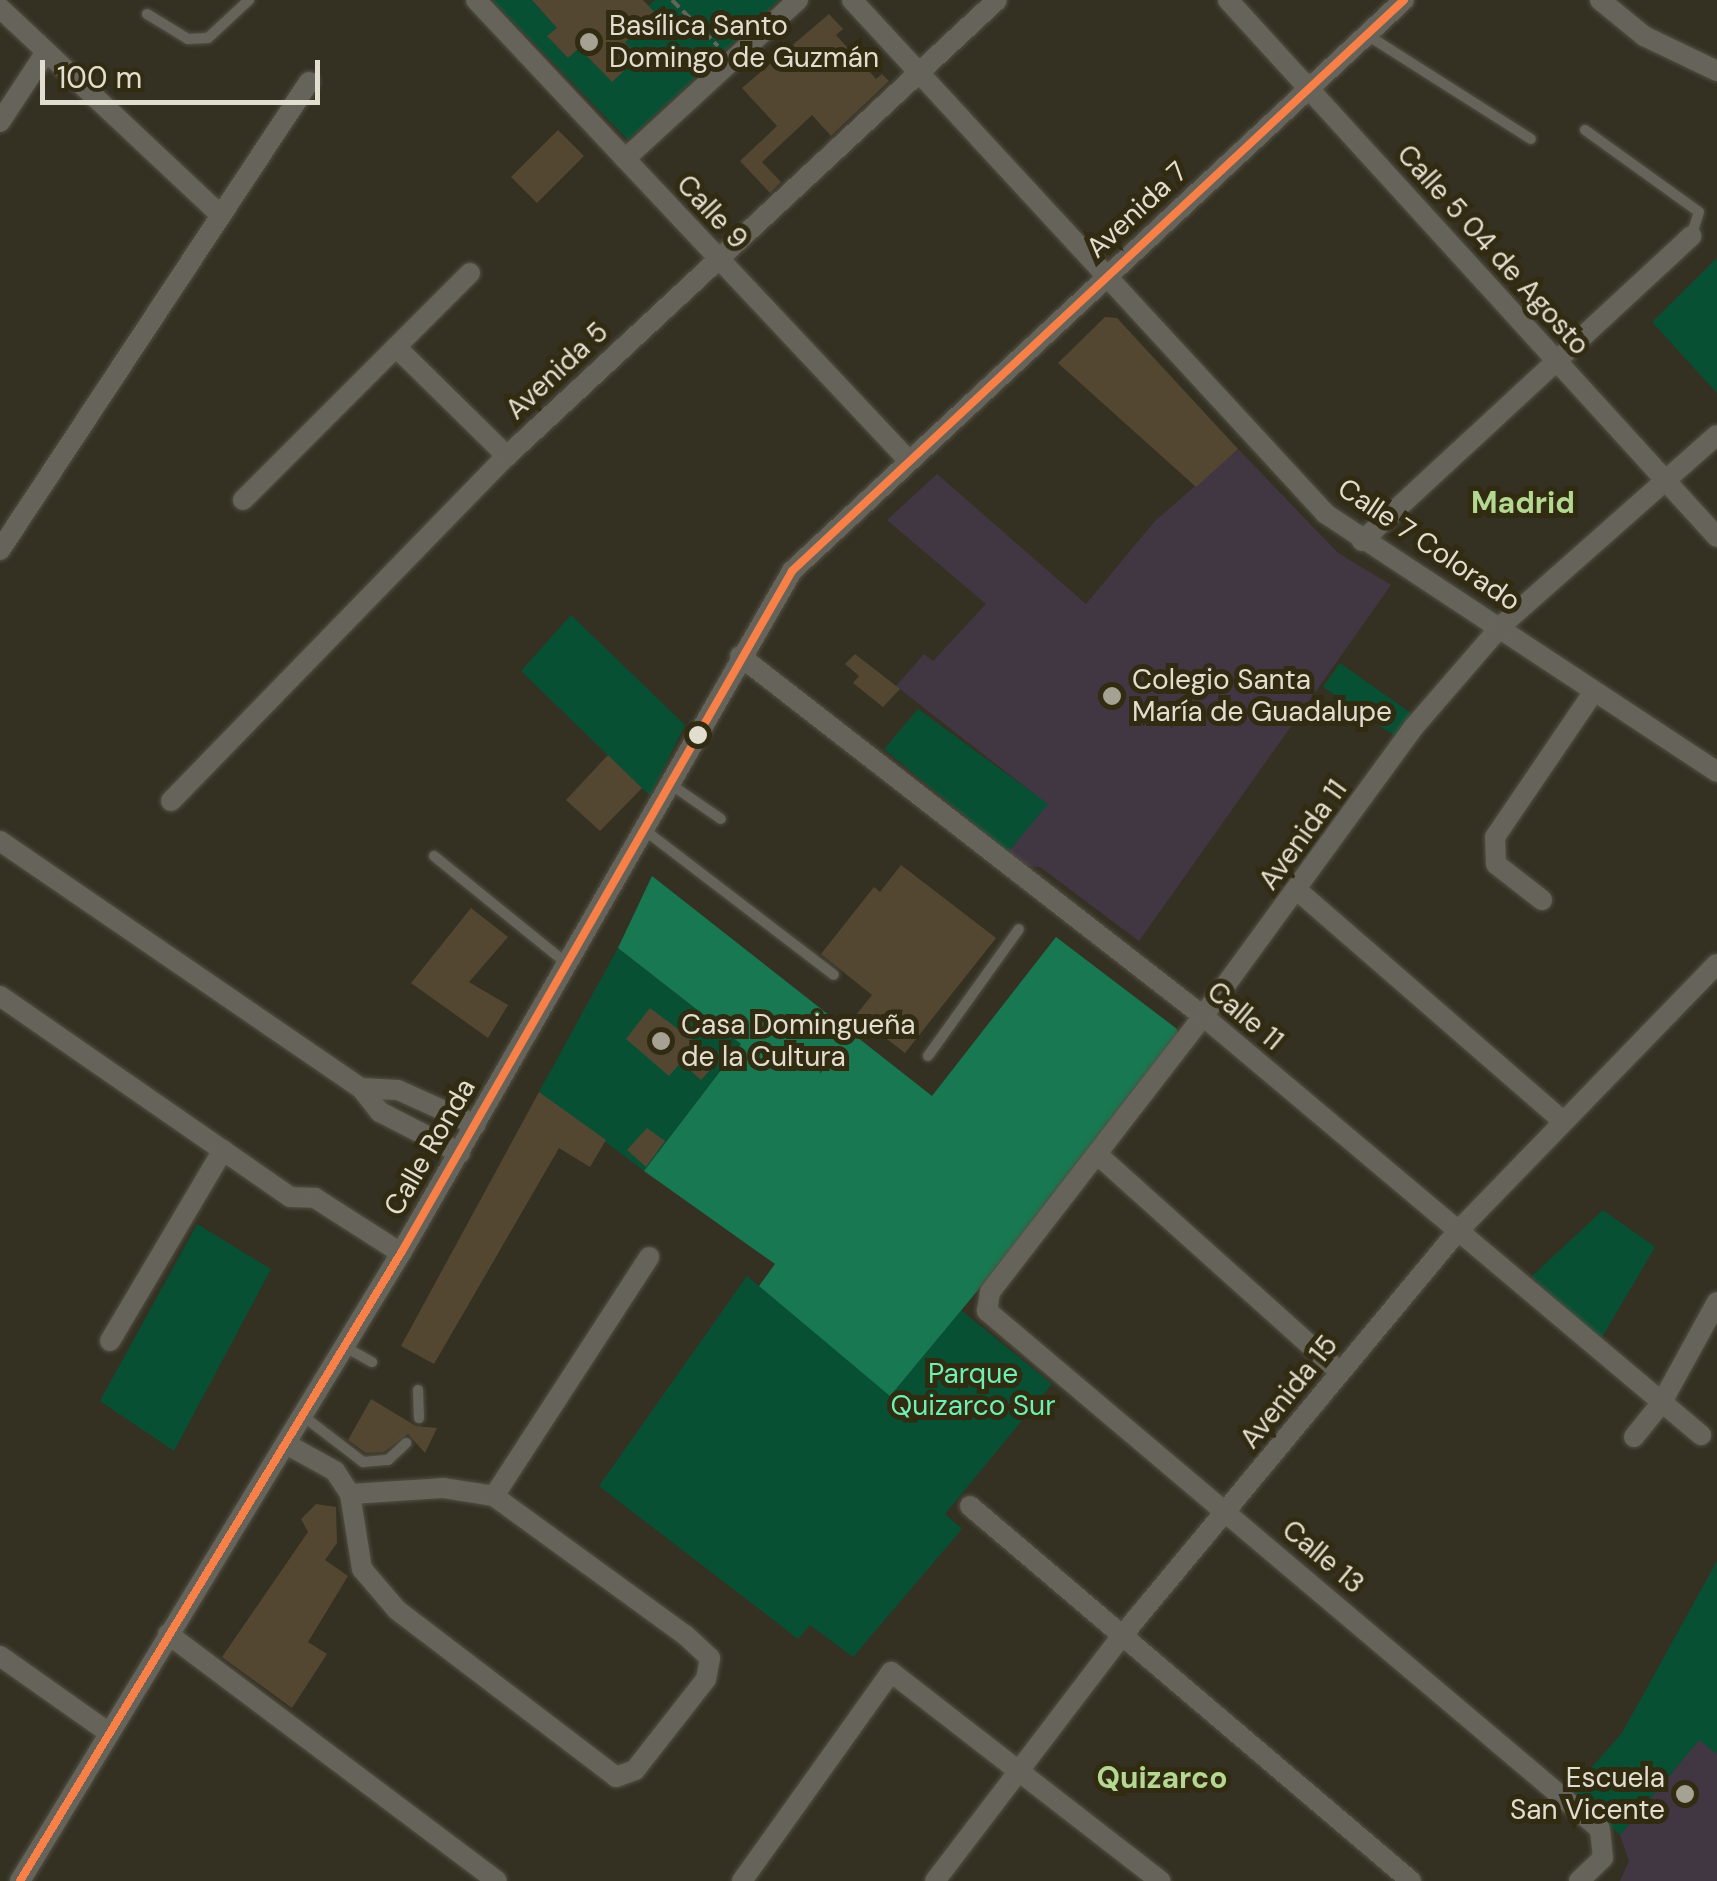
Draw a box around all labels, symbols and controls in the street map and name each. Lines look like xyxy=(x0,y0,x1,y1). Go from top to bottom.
place label: Basílica Santo Domingo de Guzmán xyxy=(609,9,879,75)
marker: Basílica Santo Domingo de Guzmán xyxy=(578,31,600,53)
scale bar xyxy=(45,40,325,102)
text: 100 m xyxy=(57,58,142,97)
street label: Calle 5 04 de Agosto xyxy=(1390,138,1596,362)
street label: Avenida 7 xyxy=(1080,155,1194,265)
street label: Calle 9 xyxy=(669,168,755,256)
street label: Avenida 5 xyxy=(499,315,615,427)
street label: Calle 7 Colorado xyxy=(1331,472,1527,618)
district label: Madrid xyxy=(1471,485,1575,521)
place label: Colegio Santa María de Guadalupe xyxy=(1132,663,1392,729)
marker: Colegio Santa María de Guadalupe xyxy=(1101,685,1123,707)
unlabelled marker xyxy=(688,725,708,745)
street label: Avenida 11 xyxy=(1252,774,1354,896)
street label: Calle 11 xyxy=(1200,975,1290,1057)
place label: Casa Domingueña de la Cultura xyxy=(681,1008,916,1074)
marker: Casa Domingueña de la Cultura xyxy=(650,1030,672,1052)
street label: Calle Ronda xyxy=(377,1073,483,1221)
street label: Avenida 15 xyxy=(1233,1329,1345,1455)
park label: Parque Quizarco Sur xyxy=(890,1357,1056,1423)
street label: Calle 13 xyxy=(1275,1513,1371,1601)
district label: Quizarco xyxy=(1096,1760,1228,1796)
place label: Escuela San Vicente xyxy=(1510,1761,1665,1827)
marker: Escuela San Vicente xyxy=(1674,1783,1696,1805)

